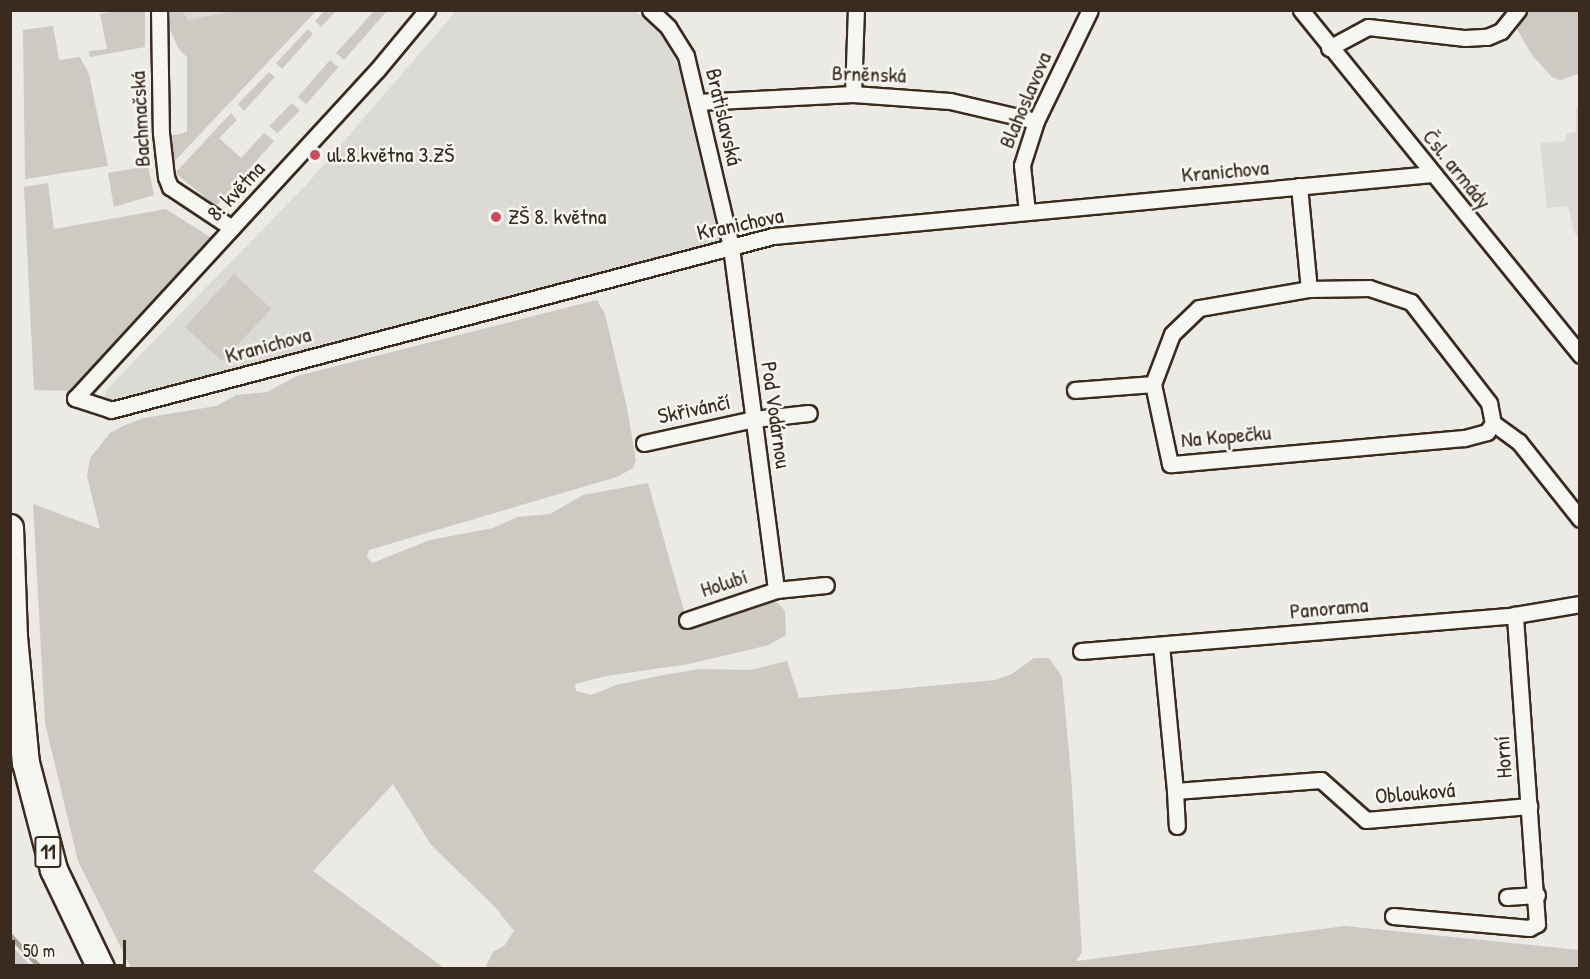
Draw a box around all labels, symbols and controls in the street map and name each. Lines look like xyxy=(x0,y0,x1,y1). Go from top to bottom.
street label: Blahoslavova xyxy=(993,48,1057,152)
street label: Brněnská xyxy=(831,60,907,88)
street label: Bratislavská xyxy=(700,66,748,168)
street label: Bachmačská xyxy=(124,70,156,168)
street label: Čsl. armády xyxy=(1417,124,1497,214)
place label: ul.8.května 3.ZŠ xyxy=(327,142,454,168)
marker: ul.8.května 3.ZŠ xyxy=(308,148,322,162)
street label: Kranichova xyxy=(1180,154,1270,188)
street label: 8. května xyxy=(202,156,270,226)
street label: Kranichova xyxy=(694,202,786,246)
place label: ZŠ 8. května xyxy=(508,204,606,230)
marker: ZŠ 8. května xyxy=(489,210,503,224)
street label: Kranichova xyxy=(222,321,314,369)
street label: Pod Vodárnou xyxy=(755,360,797,470)
street label: Skřivánčí xyxy=(655,388,733,430)
street label: Na Kopečku xyxy=(1180,419,1272,453)
street label: Holubí xyxy=(697,563,751,603)
street label: Panorama xyxy=(1289,591,1369,625)
street label: Horní xyxy=(1488,735,1518,779)
street label: Oblouková xyxy=(1374,776,1456,810)
road number: 11 xyxy=(33,834,63,870)
scale bar xyxy=(15,928,129,966)
text: 50 m xyxy=(23,938,55,963)

